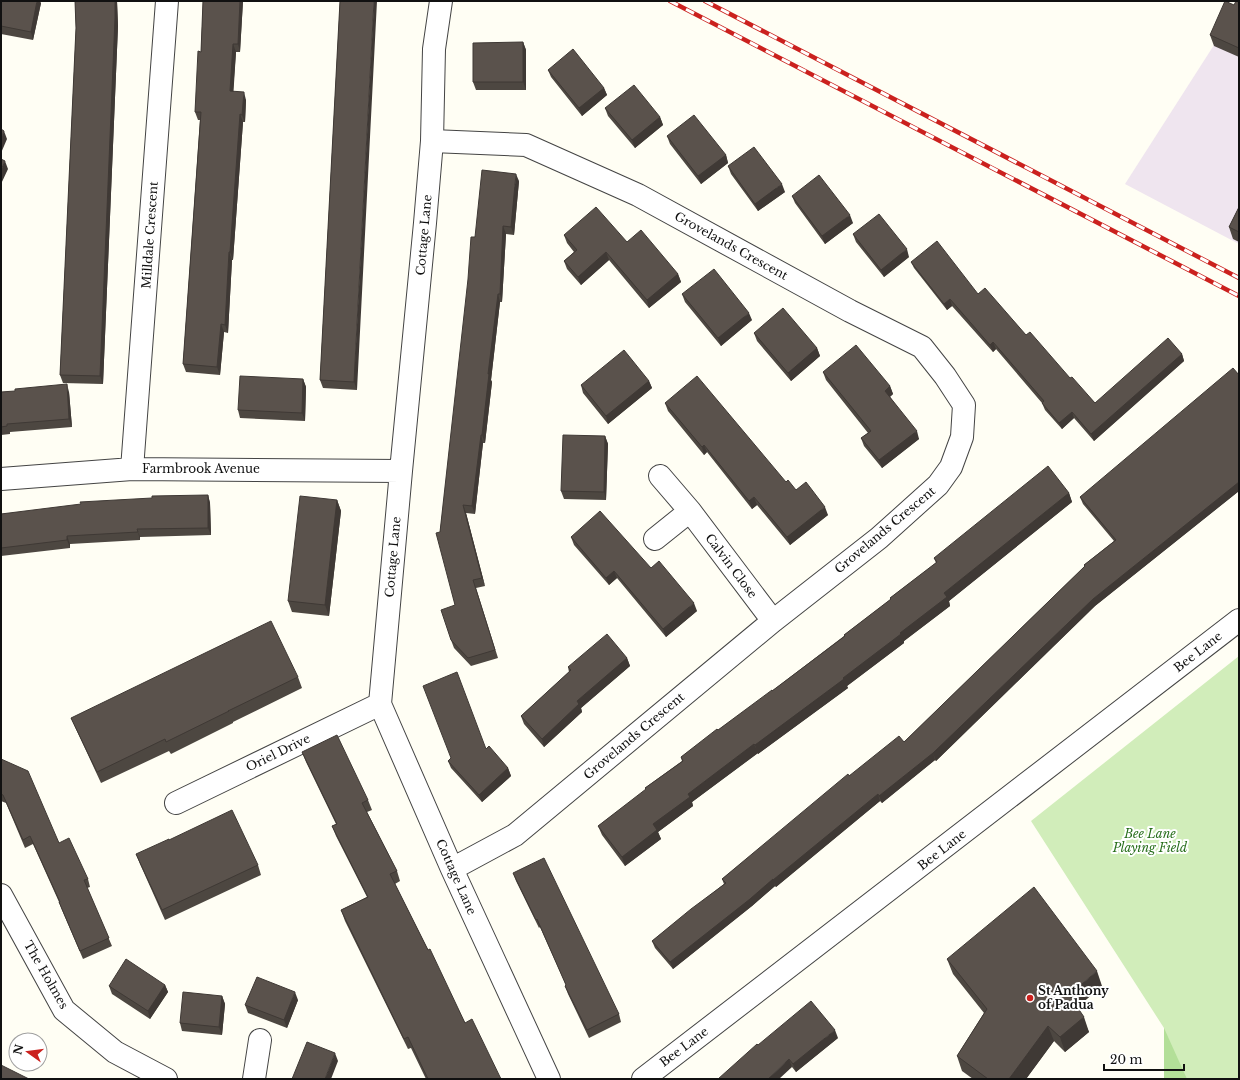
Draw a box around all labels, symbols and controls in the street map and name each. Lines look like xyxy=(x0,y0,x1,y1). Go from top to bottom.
street label: Milldale Crescent xyxy=(138,180,161,289)
street label: Cottage Lane xyxy=(412,194,435,276)
street label: Grovelands Crescent xyxy=(672,208,791,283)
street label: Farmbrook Avenue xyxy=(142,461,260,476)
street label: Grovelands Crescent xyxy=(831,483,939,576)
street label: Cottage Lane xyxy=(381,516,404,598)
street label: Calvin Close xyxy=(702,530,761,601)
street label: Bee Lane xyxy=(1171,628,1225,675)
street label: Grovelands Crescent xyxy=(580,689,688,782)
street label: Oriel Drive xyxy=(243,730,312,775)
street label: Bee Lane xyxy=(915,826,969,873)
park label: Bee Lane Playing Field xyxy=(1112,826,1188,855)
street label: Cottage Lane xyxy=(433,837,480,917)
street label: The Holmes xyxy=(21,938,72,1011)
place label: St Anthony of Padua xyxy=(1038,983,1109,1012)
marker: St Anthony of Padua xyxy=(1025,993,1035,1003)
street label: Bee Lane xyxy=(656,1023,711,1070)
north arrow xyxy=(8,1032,48,1072)
text: N xyxy=(10,1042,26,1056)
scale bar xyxy=(1104,1046,1184,1072)
text: 20 m xyxy=(1110,1052,1142,1067)

